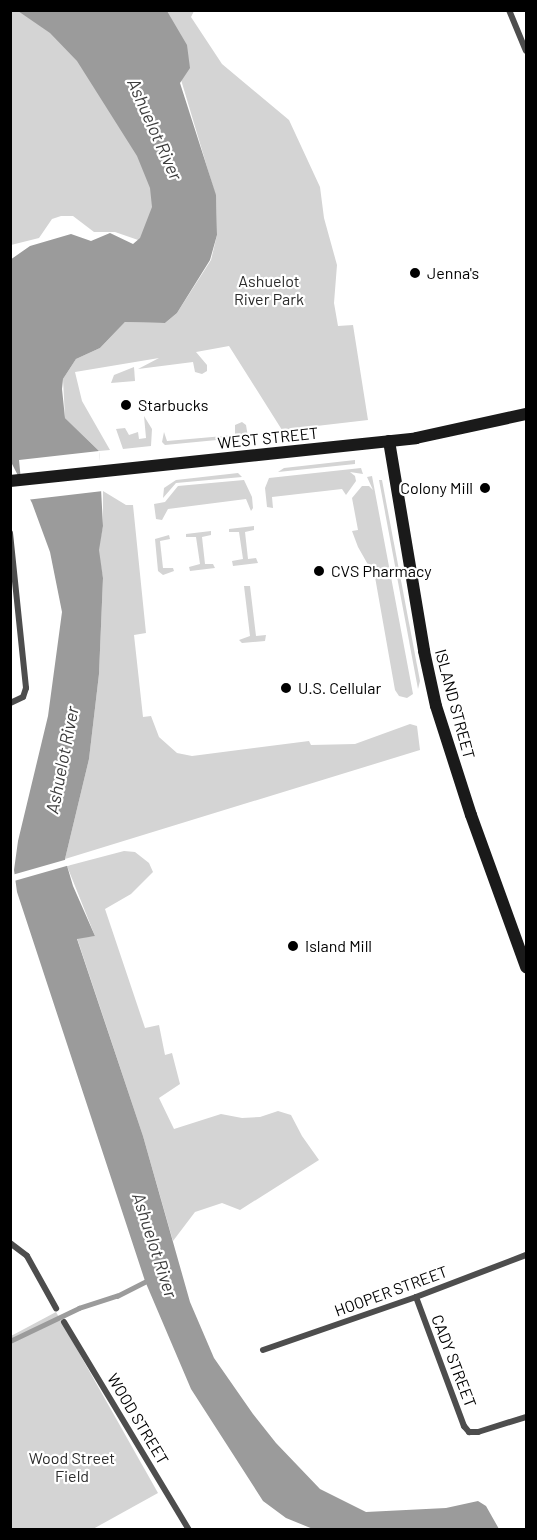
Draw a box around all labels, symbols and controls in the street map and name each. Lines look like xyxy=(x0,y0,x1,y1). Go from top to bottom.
water label: Ashuelot River xyxy=(123,75,187,183)
place label: Jenna's xyxy=(427,263,479,283)
marker: Jenna's xyxy=(408,266,422,280)
park label: Ashuelot River Park xyxy=(234,271,304,309)
place label: Starbucks xyxy=(138,395,208,415)
marker: Starbucks xyxy=(119,398,133,412)
street label: WEST STREET xyxy=(217,423,319,453)
place label: Colony Mill xyxy=(400,478,473,498)
marker: Colony Mill xyxy=(478,481,492,495)
place label: CVS Pharmacy xyxy=(331,561,432,581)
marker: CVS Pharmacy xyxy=(312,564,326,578)
street label: ISLAND STREET xyxy=(431,647,479,761)
place label: U.S. Cellular xyxy=(298,678,381,698)
marker: U.S. Cellular xyxy=(279,681,293,695)
water label: Ashuelot River xyxy=(41,704,83,816)
place label: Island Mill xyxy=(305,936,372,956)
marker: Island Mill xyxy=(286,939,300,953)
water label: Ashuelot River xyxy=(128,1190,182,1300)
street label: HOOPER STREET xyxy=(332,1262,450,1320)
street label: CADY STREET xyxy=(428,1312,480,1410)
street label: WOOD STREET xyxy=(103,1370,173,1468)
park label: Wood Street Field xyxy=(29,1448,115,1486)

